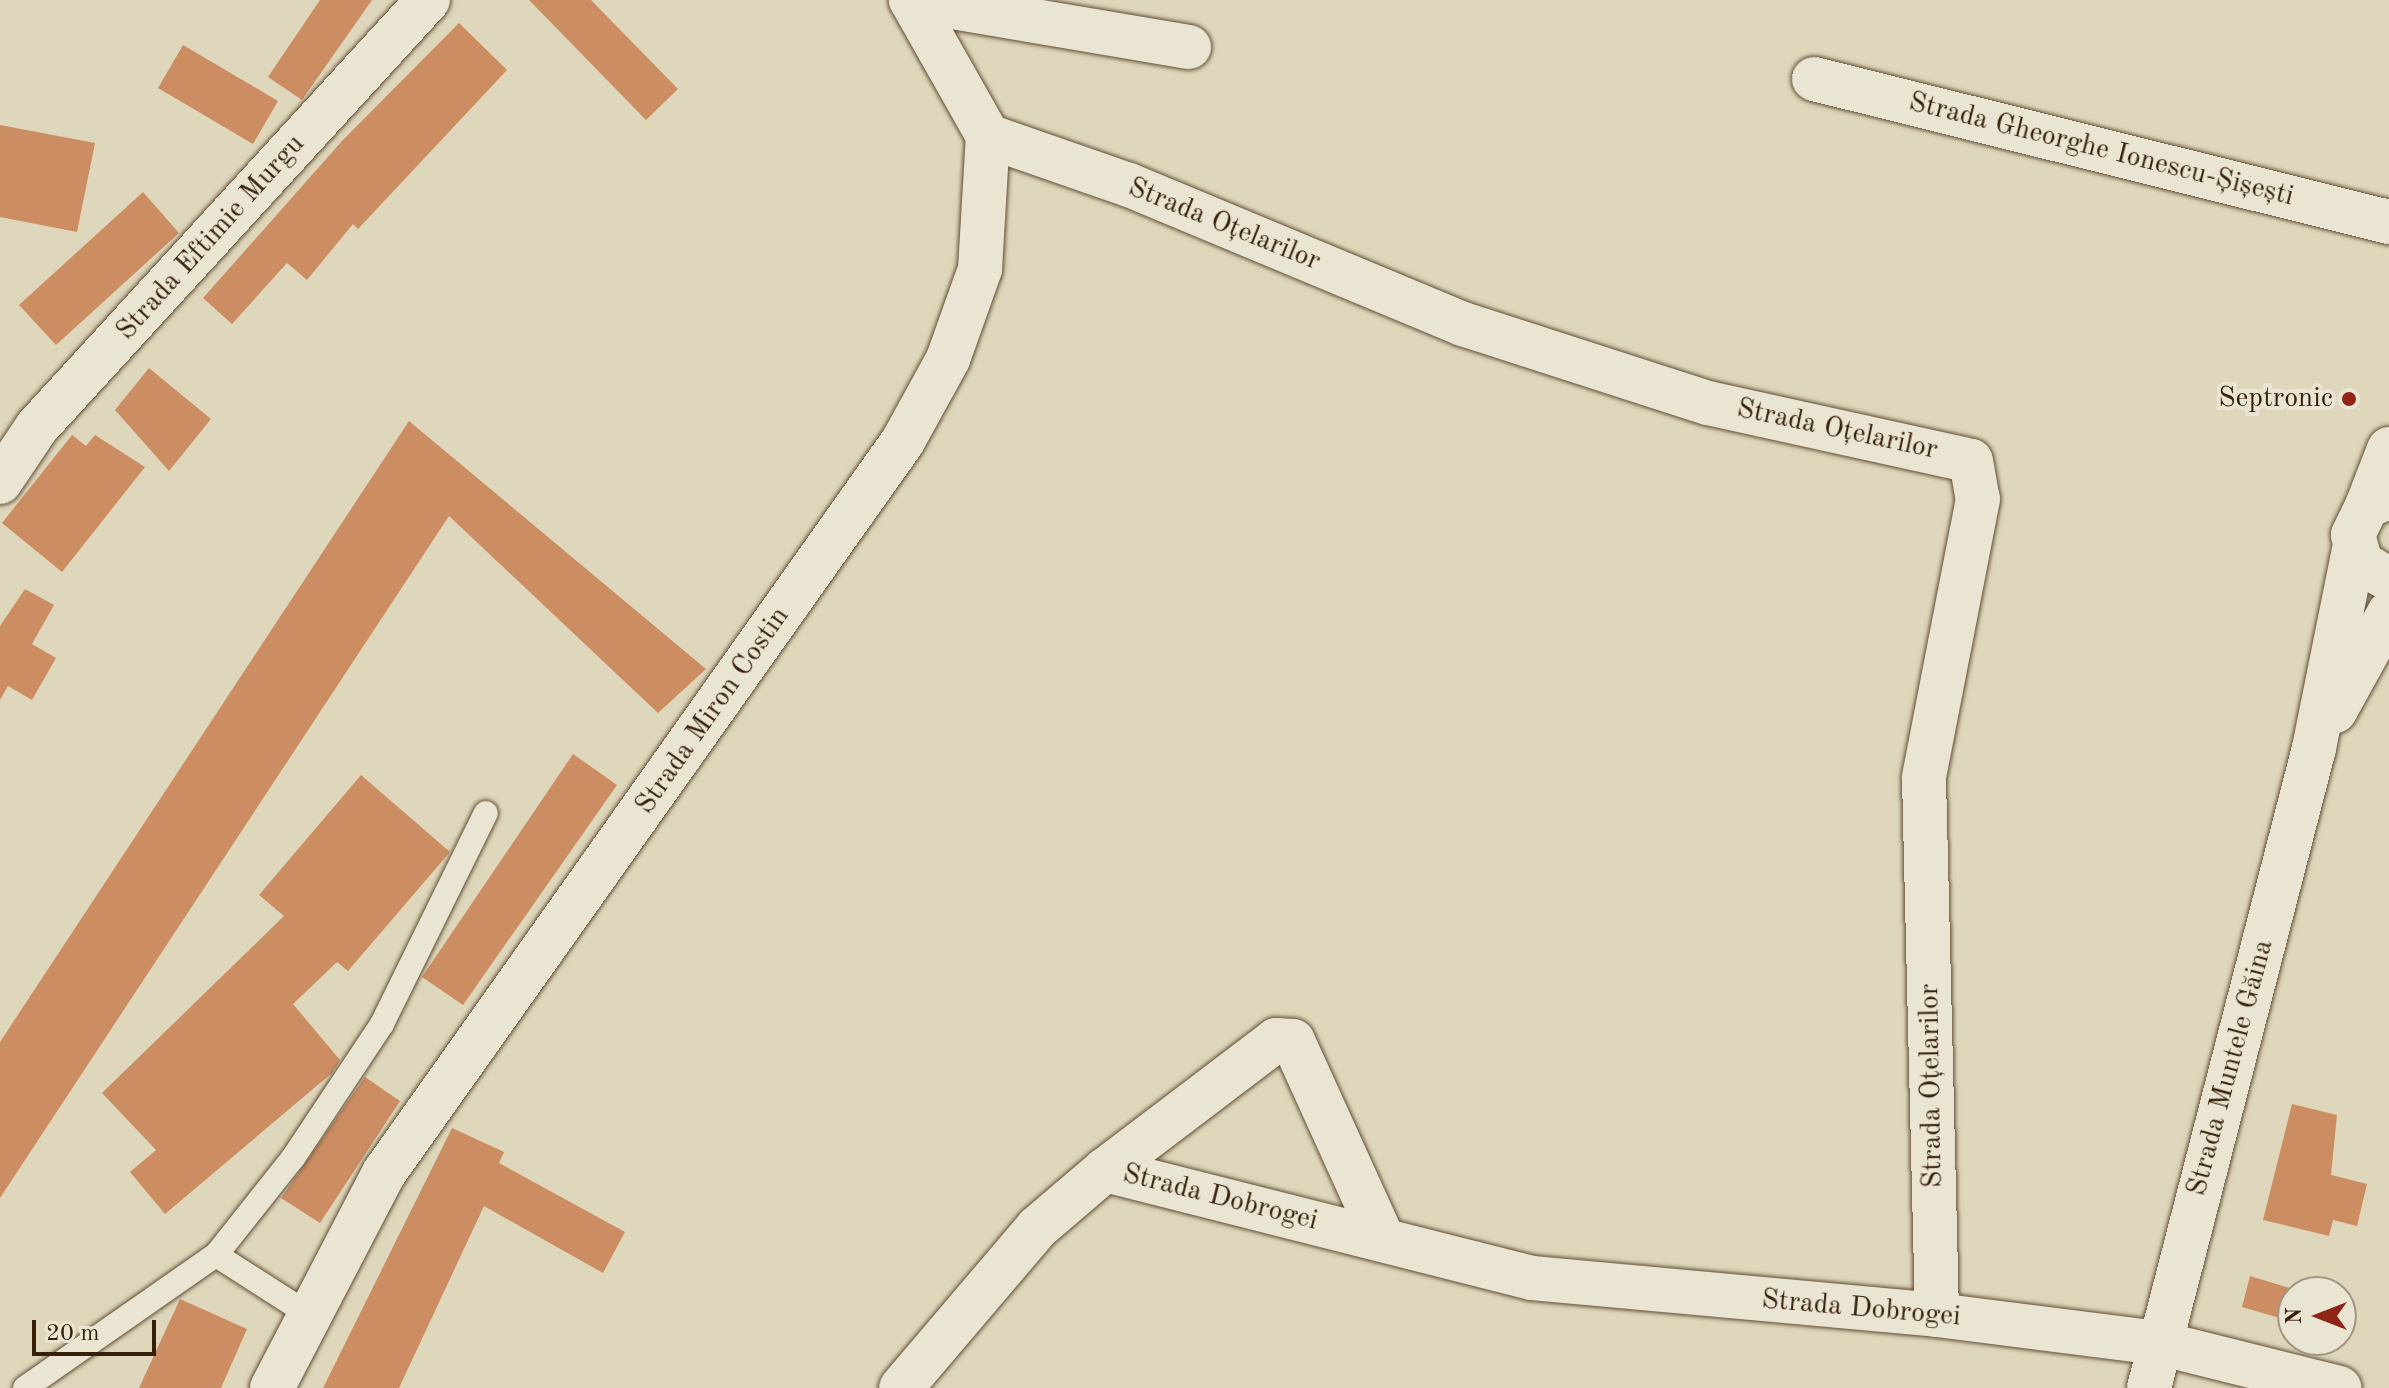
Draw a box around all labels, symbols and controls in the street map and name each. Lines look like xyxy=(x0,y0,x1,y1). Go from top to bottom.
street label: Strada Gheorghe Ionescu-Șișești xyxy=(1905,86,2297,214)
street label: Strada Eftimie Murgu xyxy=(110,128,312,348)
street label: Strada Oțelarilor xyxy=(1123,171,1325,279)
place label: Septronic xyxy=(2218,382,2333,416)
marker: Septronic xyxy=(2340,390,2358,408)
street label: Strada Oțelarilor xyxy=(1734,392,1940,468)
street label: Strada Miron Costin xyxy=(629,601,797,821)
street label: Strada Muntele Găina xyxy=(2181,936,2281,1200)
street label: Strada Oțelarilor xyxy=(1913,984,1951,1188)
street label: Strada Dobrogei xyxy=(1119,1158,1321,1238)
north arrow xyxy=(2277,1276,2357,1356)
street label: Strada Dobrogei xyxy=(1760,1284,1962,1334)
scale bar xyxy=(36,1304,160,1354)
text: N xyxy=(2284,1308,2306,1324)
text: 20 m xyxy=(46,1322,100,1346)

